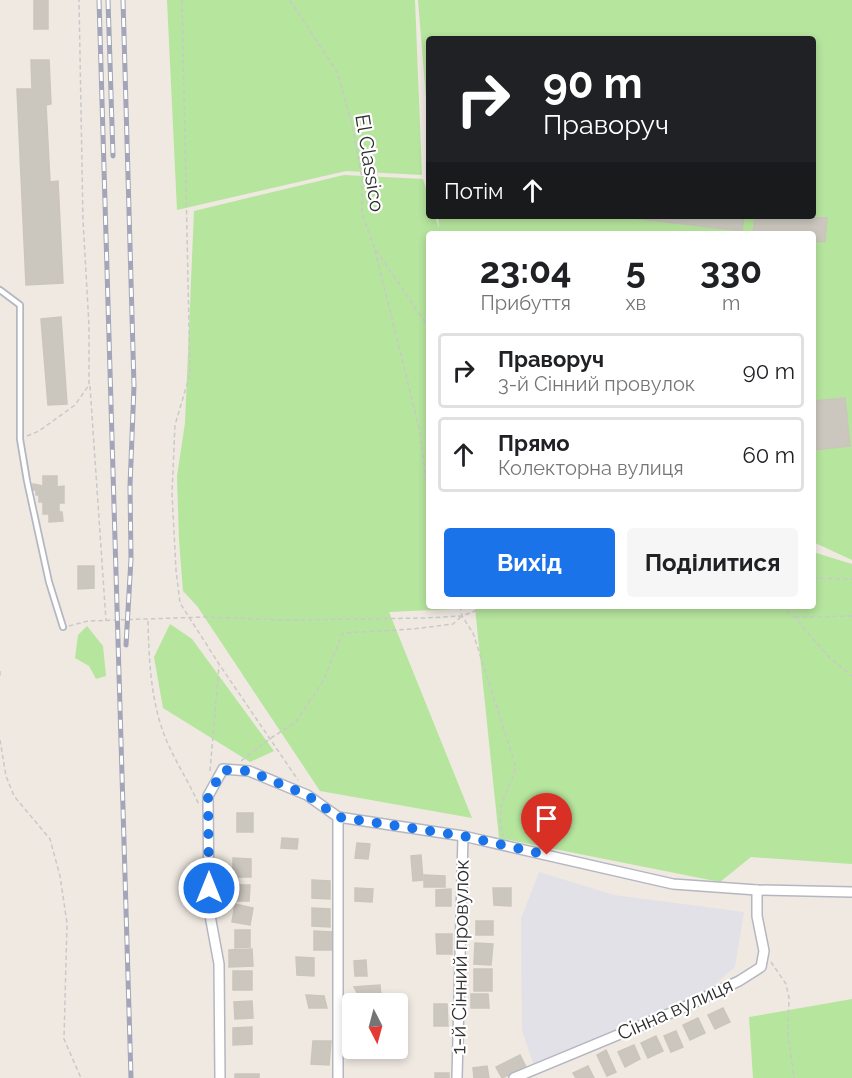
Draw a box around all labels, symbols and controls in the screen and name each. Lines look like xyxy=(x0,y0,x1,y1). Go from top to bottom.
text: 90 m xyxy=(543,59,643,108)
icon: right xyxy=(444,60,522,138)
text: Праворуч xyxy=(543,109,669,140)
street label: El Classico xyxy=(350,112,390,214)
icon: ahead xyxy=(516,174,549,207)
text: Потім xyxy=(444,178,504,204)
text: 23:04 xyxy=(480,249,572,291)
text: 5 xyxy=(626,249,646,291)
text: 330 xyxy=(700,249,762,291)
text: Прибуття xyxy=(481,291,571,315)
text: хв xyxy=(625,291,646,315)
text: m xyxy=(722,291,740,315)
text: Праворуч xyxy=(498,346,604,372)
icon: right xyxy=(447,354,480,387)
text: 90 m xyxy=(743,358,795,384)
text: 3-й Сінний провулок xyxy=(498,372,695,396)
text: Прямо xyxy=(498,430,570,456)
icon: ahead xyxy=(447,438,480,471)
text: 60 m xyxy=(742,442,795,468)
text: Колекторна вулиця xyxy=(498,456,684,480)
button: Вихід xyxy=(444,528,615,597)
button: Поділитися xyxy=(627,528,798,597)
pin xyxy=(521,793,572,855)
icon: arrive xyxy=(530,802,563,835)
position arrow xyxy=(177,856,241,920)
street label: 1-й Сінний провулок xyxy=(446,859,474,1055)
street label: Сінна вулиця xyxy=(613,973,737,1045)
north arrow xyxy=(342,993,408,1059)
map controls xyxy=(342,993,408,1059)

